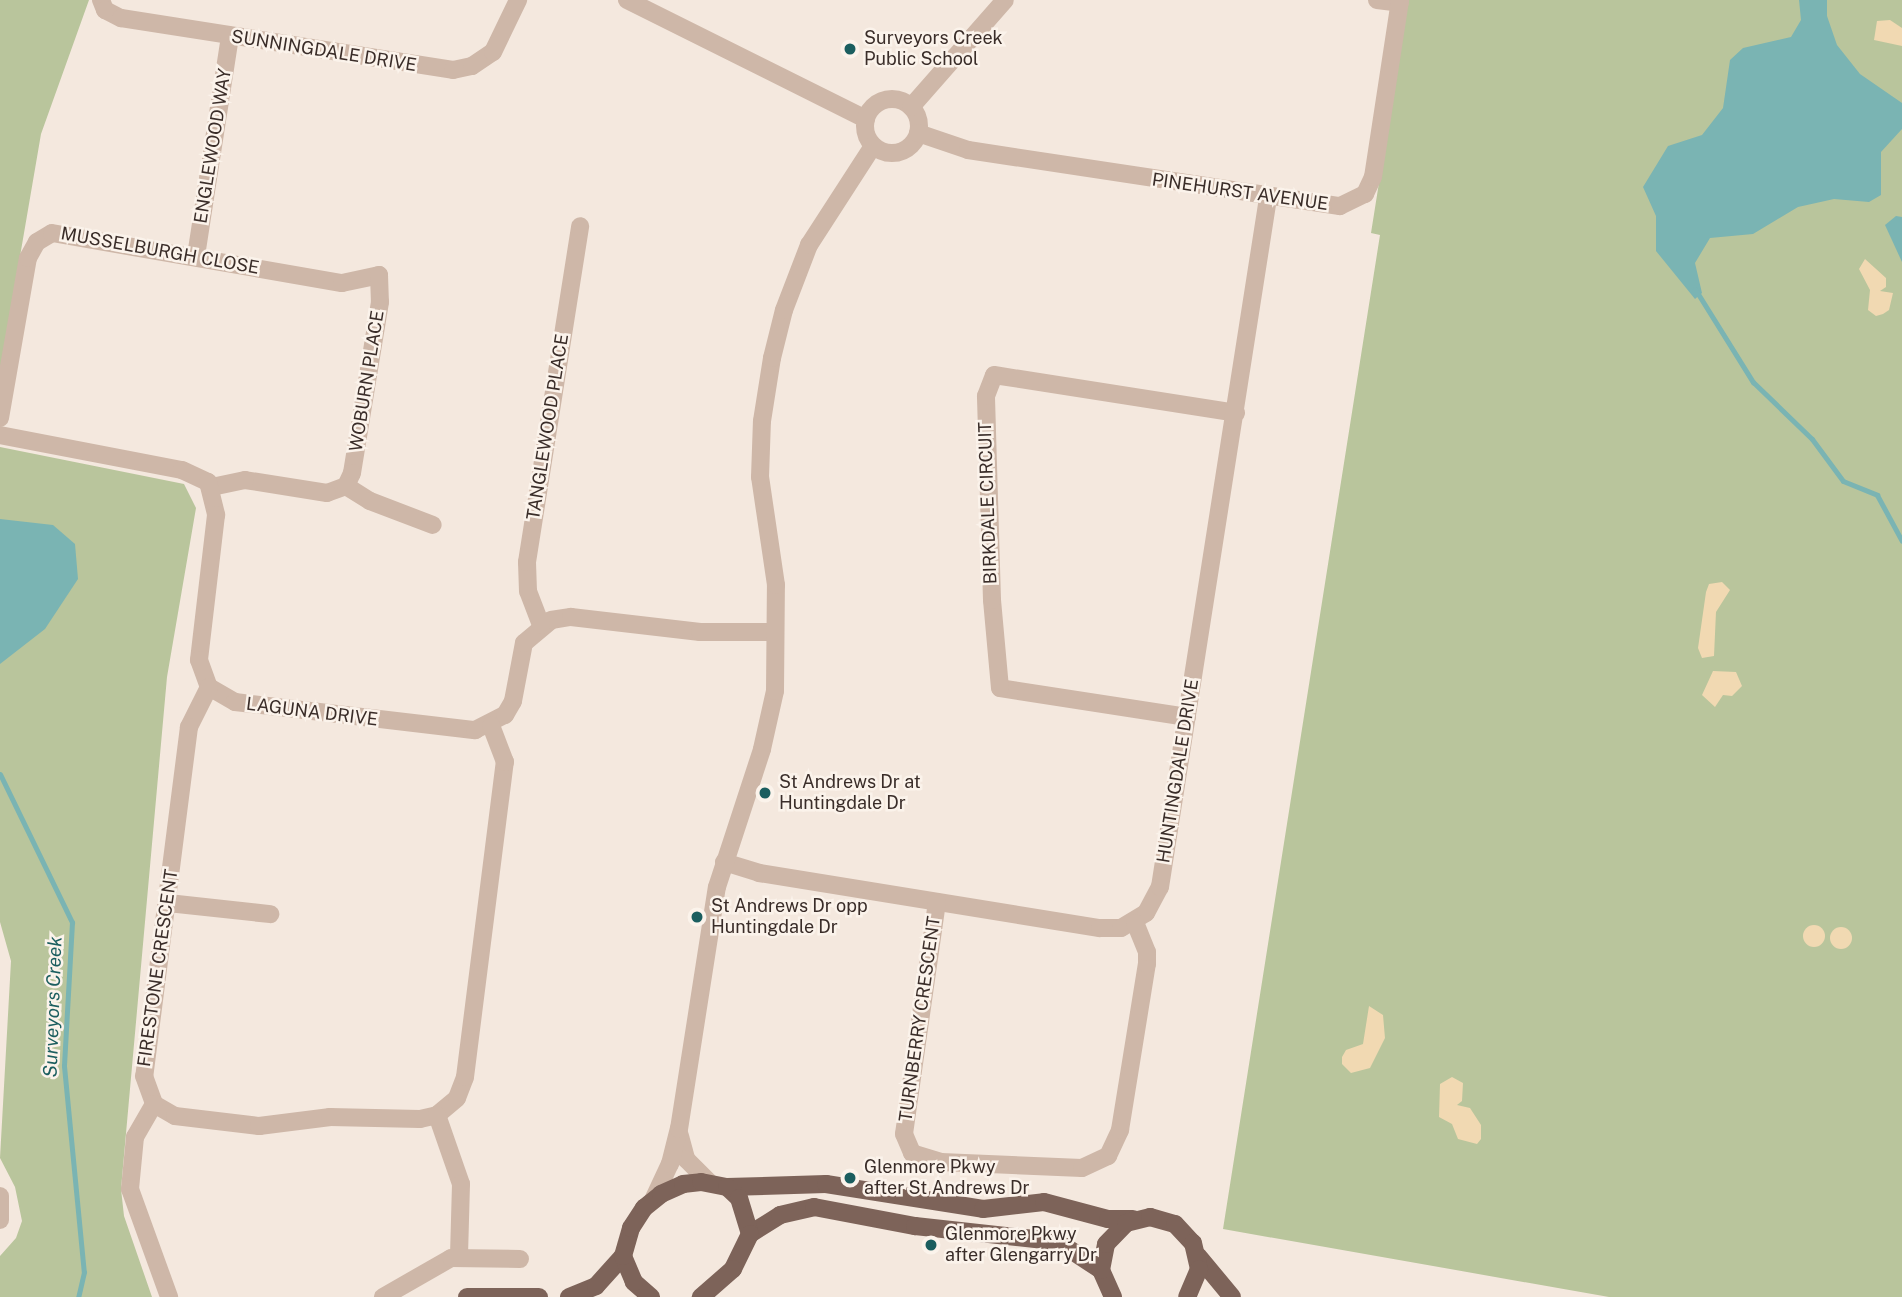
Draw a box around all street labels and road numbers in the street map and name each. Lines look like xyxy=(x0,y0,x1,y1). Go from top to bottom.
street label: SUNNINGDALE DRIVE xyxy=(230,26,418,76)
street label: ENGLEWOOD WAY xyxy=(190,67,236,225)
street label: PINEHURST AVENUE xyxy=(1150,169,1330,215)
street label: MUSSELBURGH CLOSE xyxy=(59,223,261,279)
street label: WOBURN PLACE xyxy=(345,309,389,453)
street label: TANGLEWOOD PLACE xyxy=(523,332,573,522)
street label: BIRKDALE CIRCUIT xyxy=(974,421,1002,585)
street label: HUNTINGDALE DRIVE xyxy=(1153,677,1203,865)
street label: LAGUNA DRIVE xyxy=(245,693,379,731)
street label: FIRESTONE CRESCENT xyxy=(133,868,183,1068)
street label: TURNBERRY CRESCENT xyxy=(895,915,945,1123)

